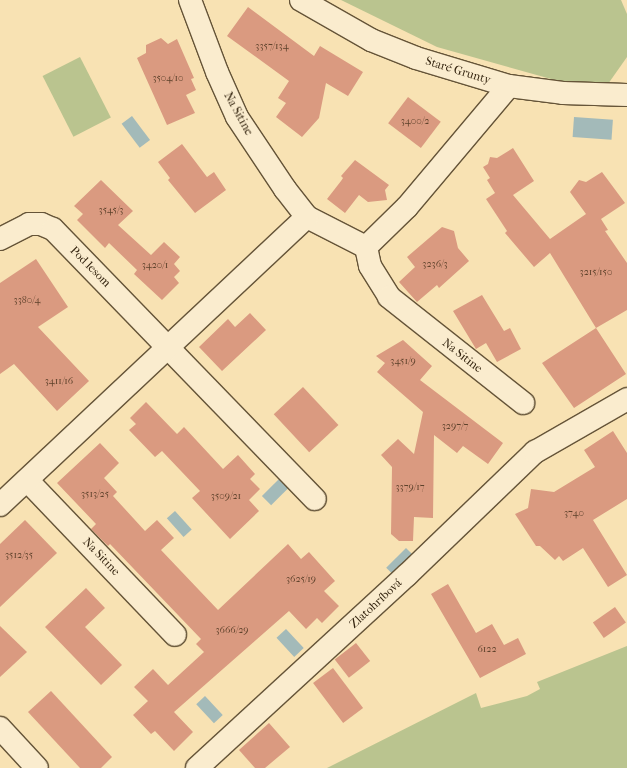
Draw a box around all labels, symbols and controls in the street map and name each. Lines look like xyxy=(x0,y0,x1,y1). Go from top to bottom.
house number: 3357/134 xyxy=(255,41,289,53)
street label: Staré Grunty xyxy=(424,54,492,88)
house number: 3504/10 xyxy=(152,73,184,85)
street label: Na Sitine xyxy=(220,90,256,138)
house number: 3400/2 xyxy=(401,116,429,128)
house number: 3545/3 xyxy=(99,205,123,217)
street label: Pod lesom xyxy=(67,244,113,290)
house number: 3236/3 xyxy=(422,259,448,271)
house number: 3420/1 xyxy=(142,260,168,272)
house number: 3215/150 xyxy=(580,267,612,279)
house number: 3380/4 xyxy=(14,295,40,307)
street label: Na Sitine xyxy=(439,336,485,376)
house number: 3451/9 xyxy=(390,356,416,368)
house number: 3411/16 xyxy=(45,376,73,388)
house number: 3297/7 xyxy=(442,421,468,433)
house number: 3379/17 xyxy=(395,482,425,494)
house number: 3513/25 xyxy=(81,489,109,501)
house number: 3509/21 xyxy=(211,491,241,503)
house number: 3740 xyxy=(564,508,584,520)
street label: Na Sitine xyxy=(79,535,123,579)
house number: 3512/35 xyxy=(5,550,33,562)
house number: 3625/19 xyxy=(286,574,316,586)
street label: Zlatohríbová xyxy=(347,576,405,632)
house number: 3666/29 xyxy=(215,625,249,637)
house number: 6122 xyxy=(477,644,497,656)

